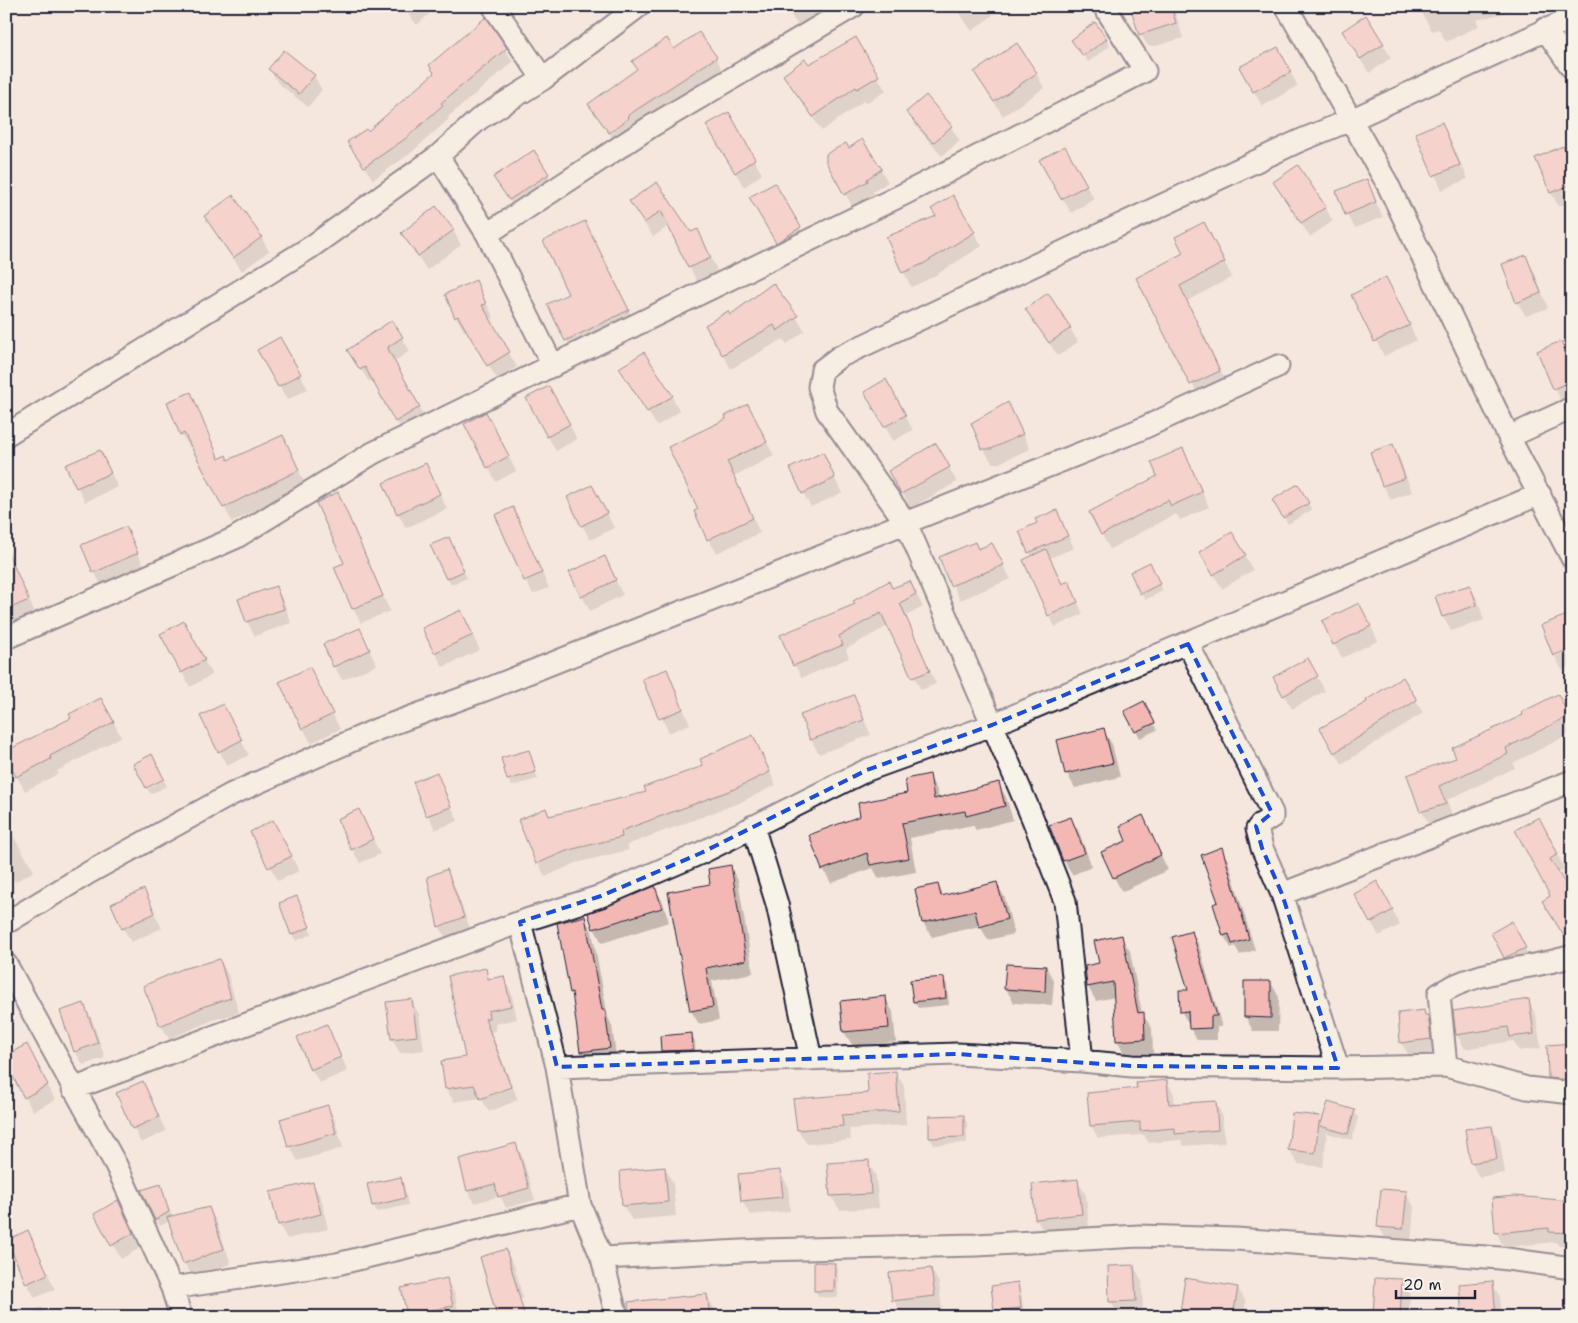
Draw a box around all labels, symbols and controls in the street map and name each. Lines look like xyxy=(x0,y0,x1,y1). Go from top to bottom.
scale bar xyxy=(1396,1268,1474,1300)
text: 20 m xyxy=(1403,1275,1442,1295)

